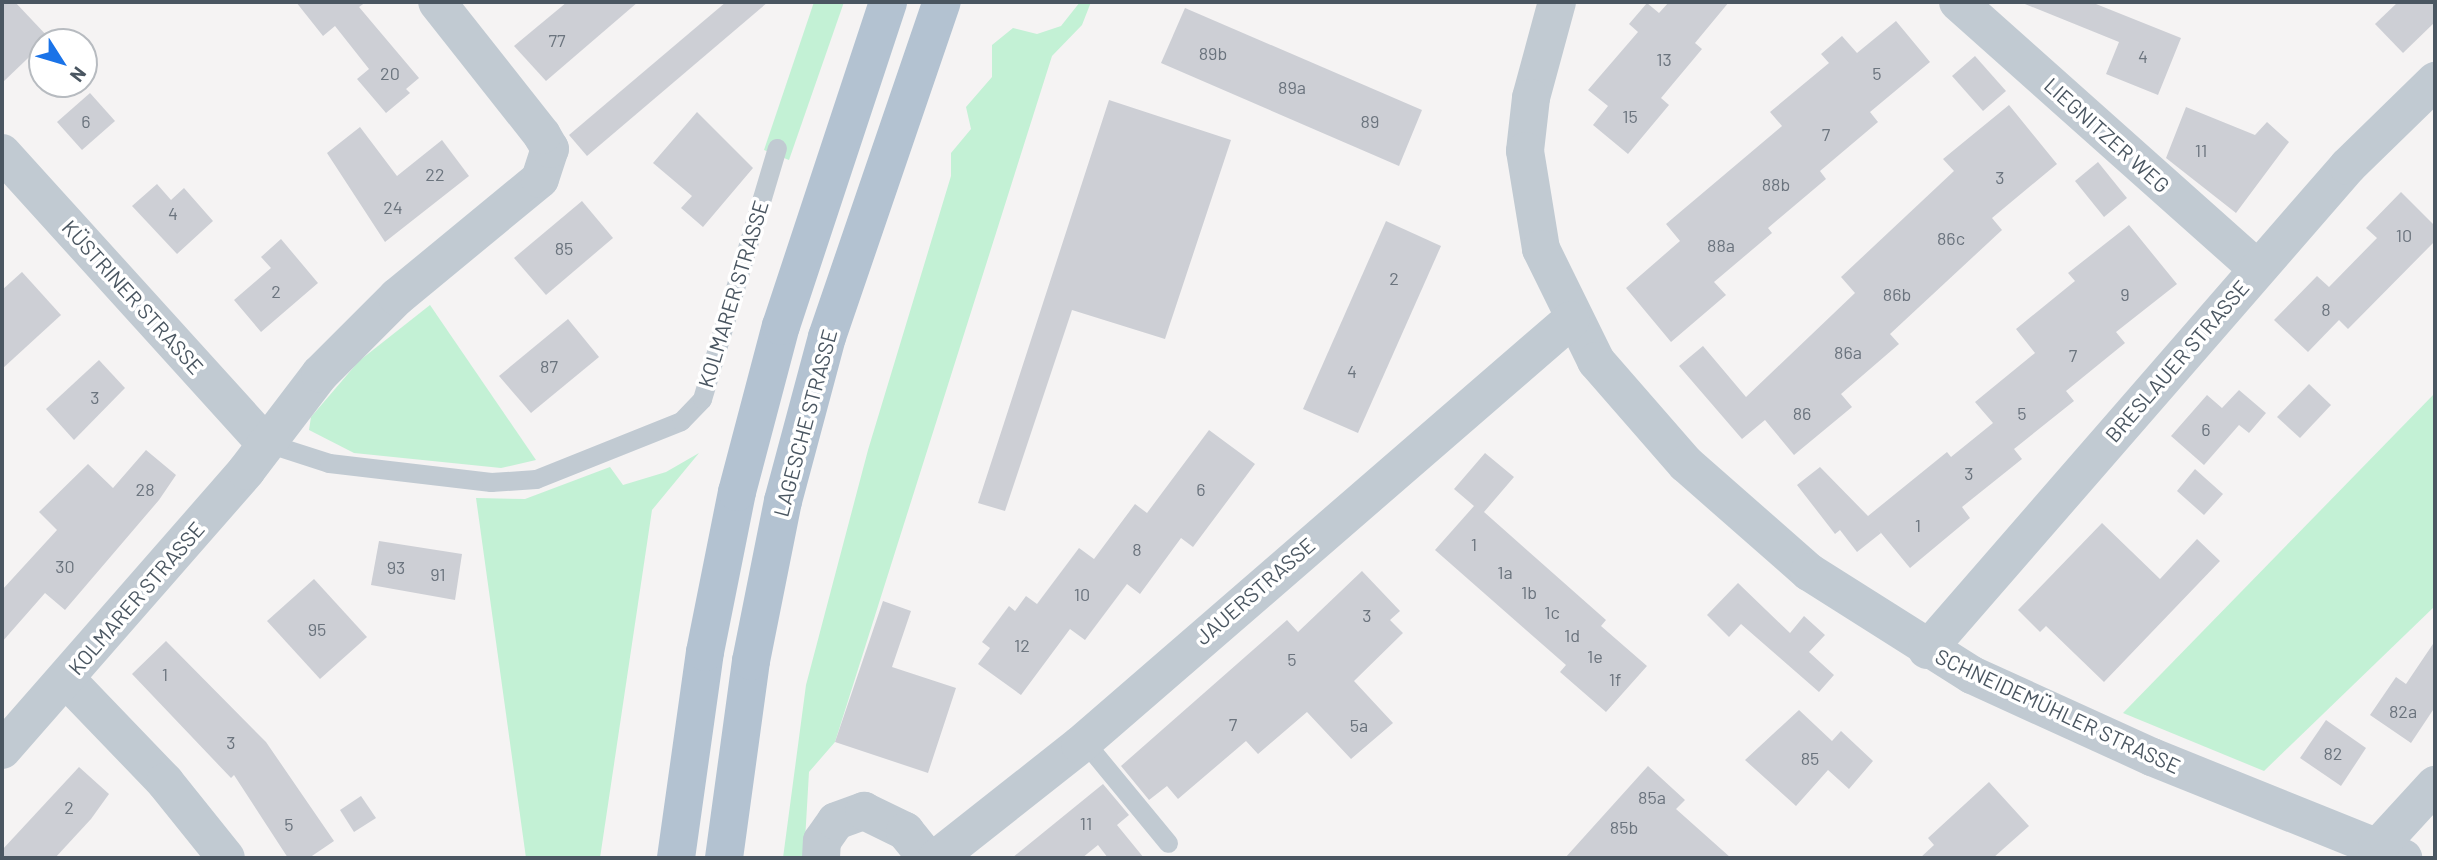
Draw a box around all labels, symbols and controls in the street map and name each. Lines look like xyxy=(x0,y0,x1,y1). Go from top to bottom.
north arrow xyxy=(28,28,98,98)
house number: 77 xyxy=(548,29,566,51)
house number: 89b xyxy=(1199,42,1227,64)
house number: 4 xyxy=(2138,45,2148,67)
house number: 13 xyxy=(1656,48,1672,70)
house number: 20 xyxy=(380,62,400,84)
house number: 5 xyxy=(1872,62,1882,84)
text: N xyxy=(66,63,92,87)
street label: LIEGNITZER WEG xyxy=(2039,72,2175,198)
house number: 89a xyxy=(1278,76,1306,98)
house number: 15 xyxy=(1622,105,1638,127)
house number: 6 xyxy=(81,110,91,132)
house number: 89 xyxy=(1361,110,1379,132)
house number: 7 xyxy=(1822,123,1830,145)
house number: 11 xyxy=(2195,139,2207,161)
house number: 22 xyxy=(425,163,445,185)
house number: 3 xyxy=(1995,166,2005,188)
house number: 88b xyxy=(1762,173,1790,195)
house number: 24 xyxy=(383,196,403,218)
street label: KOLMARER STRASSE xyxy=(693,197,773,391)
house number: 4 xyxy=(168,202,178,224)
street label: KÜSTRINER STRASSE xyxy=(57,215,209,379)
house number: 10 xyxy=(2396,224,2412,246)
house number: 86c xyxy=(1937,227,1965,249)
house number: 88a xyxy=(1707,234,1735,256)
house number: 85 xyxy=(555,237,573,259)
house number: 2 xyxy=(1389,267,1399,289)
street label: BRESLAUER STRASSE xyxy=(2100,275,2254,447)
house number: 2 xyxy=(271,280,281,302)
house number: 86b xyxy=(1883,283,1911,305)
house number: 9 xyxy=(2120,283,2130,305)
house number: 8 xyxy=(2321,298,2331,320)
street label: LAGESCHE STRASSE xyxy=(768,326,842,520)
house number: 86a xyxy=(1834,341,1862,363)
house number: 7 xyxy=(2069,344,2077,366)
house number: 87 xyxy=(540,355,558,377)
house number: 4 xyxy=(1347,360,1357,382)
house number: 3 xyxy=(90,386,100,408)
house number: 86 xyxy=(1793,402,1811,424)
house number: 5 xyxy=(2017,402,2027,424)
house number: 6 xyxy=(2201,418,2211,440)
house number: 3 xyxy=(1964,462,1974,484)
house number: 28 xyxy=(135,478,155,500)
house number: 6 xyxy=(1196,478,1206,500)
house number: 1 xyxy=(1915,514,1921,536)
street label: KOLMARER STRASSE xyxy=(63,516,209,680)
street label: JAUERSTRASSE xyxy=(1190,532,1320,650)
house number: 1 xyxy=(1471,533,1477,555)
house number: 8 xyxy=(1132,538,1142,560)
house number: 30 xyxy=(55,555,75,577)
house number: 93 xyxy=(387,556,405,578)
house number: 1a xyxy=(1497,561,1513,583)
house number: 91 xyxy=(430,563,446,585)
house number: 1b xyxy=(1521,581,1537,603)
house number: 10 xyxy=(1074,583,1090,605)
house number: 1c xyxy=(1544,601,1560,623)
house number: 3 xyxy=(1362,604,1372,626)
house number: 95 xyxy=(308,618,326,640)
house number: 1d xyxy=(1564,624,1580,646)
house number: 12 xyxy=(1014,634,1030,656)
street label: SCHNEIDEMÜHLER STRASSE xyxy=(1932,643,2184,779)
house number: 1e xyxy=(1587,645,1603,667)
house number: 5 xyxy=(1287,648,1297,670)
house number: 1 xyxy=(162,663,168,685)
house number: 1f xyxy=(1609,668,1621,690)
house number: 82a xyxy=(2389,700,2417,722)
house number: 7 xyxy=(1229,713,1237,735)
house number: 5a xyxy=(1350,714,1368,736)
house number: 3 xyxy=(226,731,236,753)
house number: 82 xyxy=(2323,742,2343,764)
house number: 85 xyxy=(1801,747,1819,769)
house number: 85a xyxy=(1638,786,1666,808)
house number: 2 xyxy=(64,796,74,818)
house number: 11 xyxy=(1080,812,1092,834)
house number: 5 xyxy=(284,813,294,835)
house number: 85b xyxy=(1610,816,1638,838)

